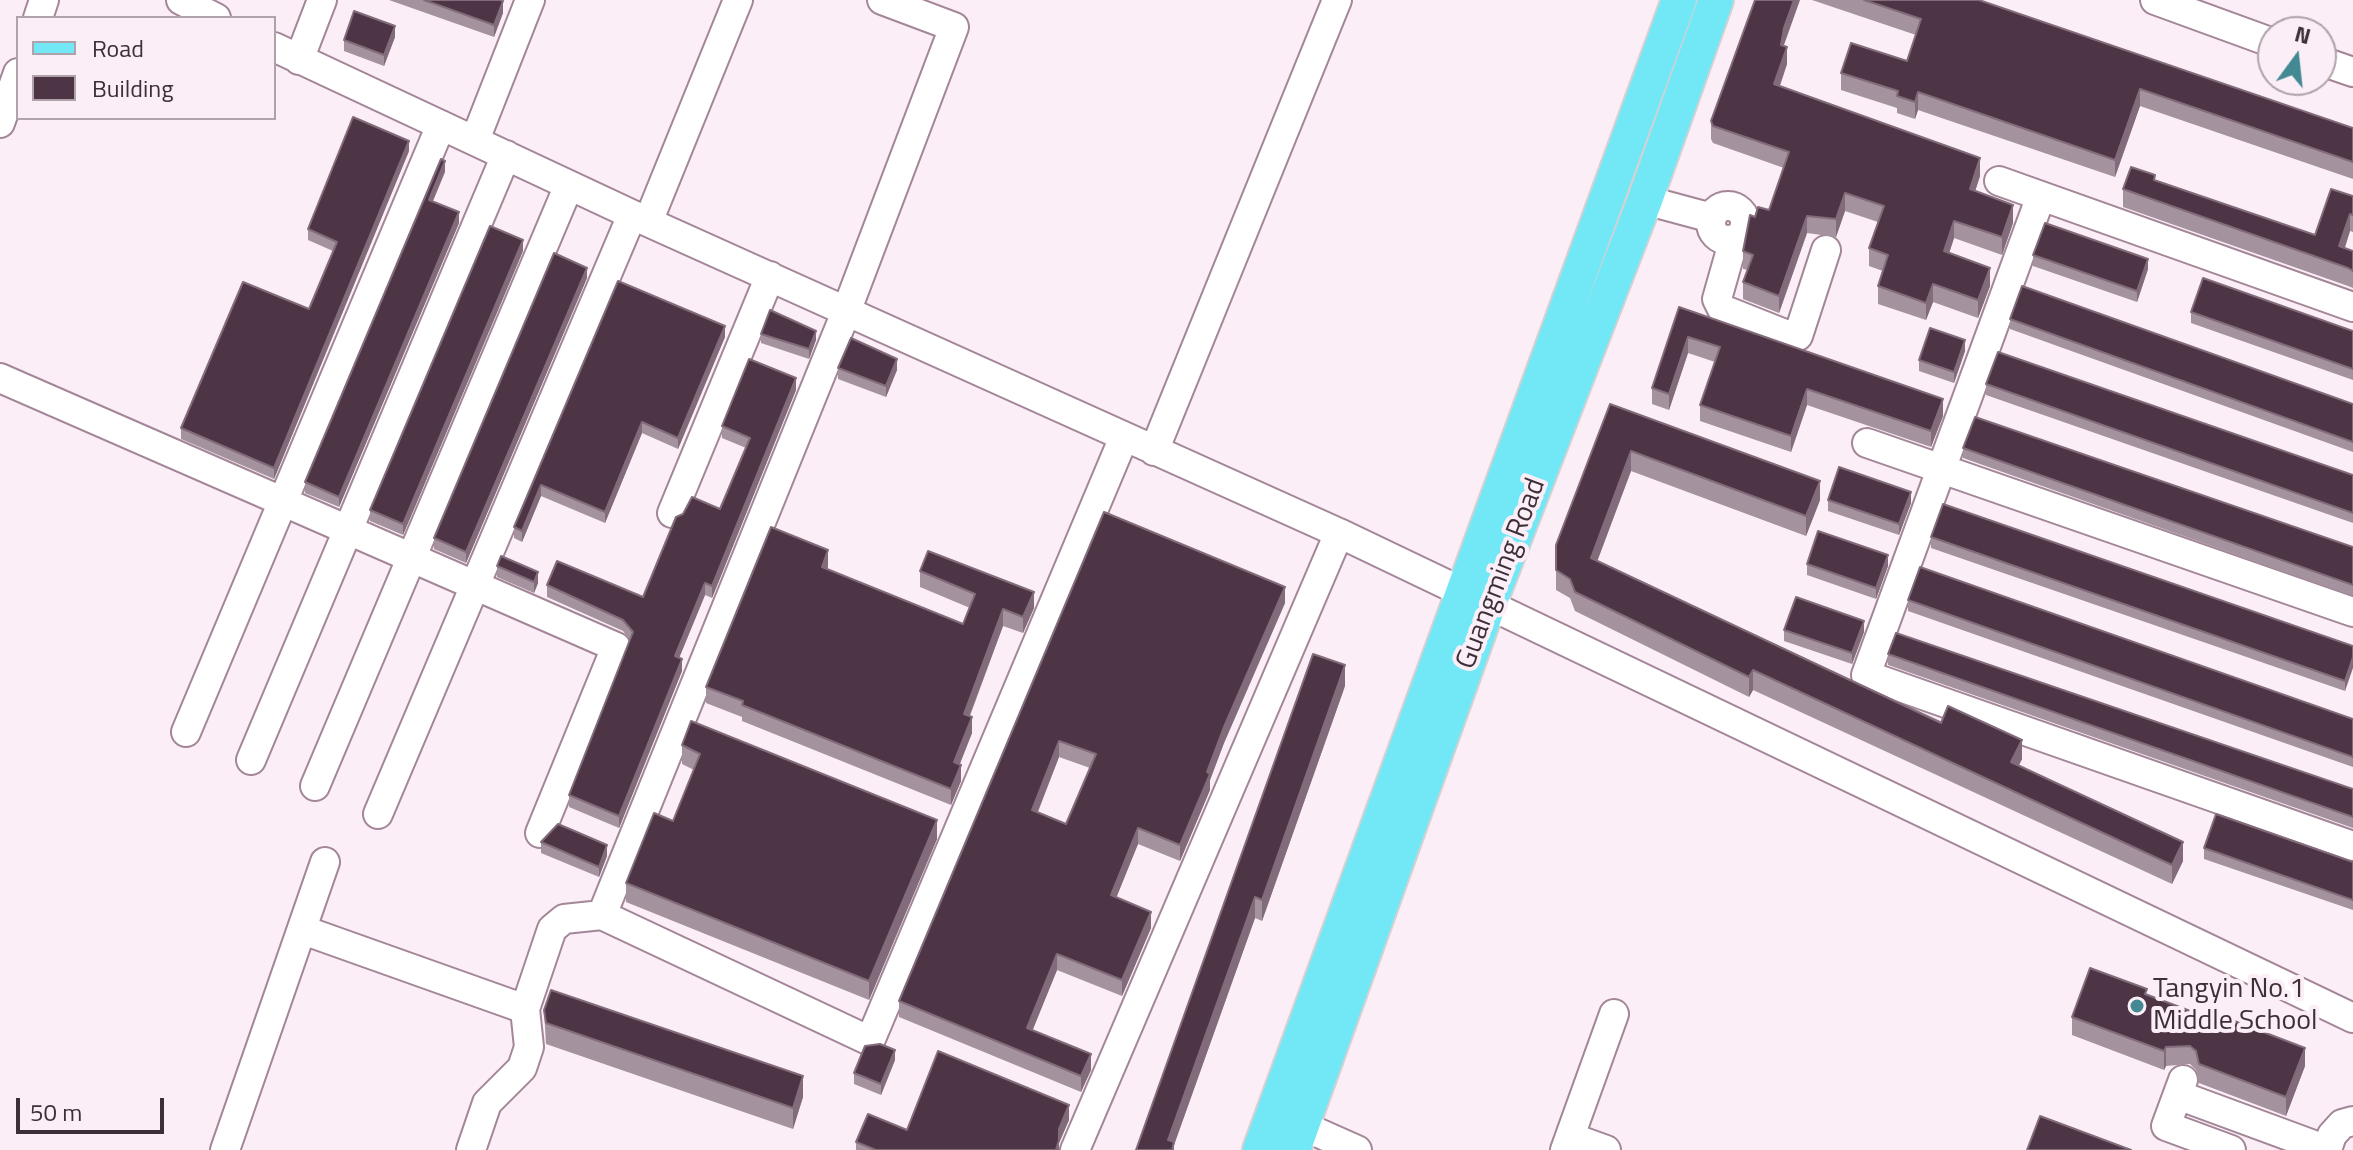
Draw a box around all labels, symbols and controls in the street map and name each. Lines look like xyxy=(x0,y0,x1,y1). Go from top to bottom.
legend xyxy=(16,16,276,120)
north arrow xyxy=(2257,16,2337,96)
text: N xyxy=(2291,16,2314,53)
text: Road xyxy=(92,30,144,66)
text: Building xyxy=(92,70,174,106)
street label: Guangming Road xyxy=(1450,474,1554,674)
place label: Tangyin No.1 Middle School xyxy=(2153,973,2317,1039)
marker: Tangyin No.1 Middle School xyxy=(2128,997,2146,1015)
scale bar xyxy=(20,1082,168,1132)
text: 50 m xyxy=(30,1094,82,1130)

